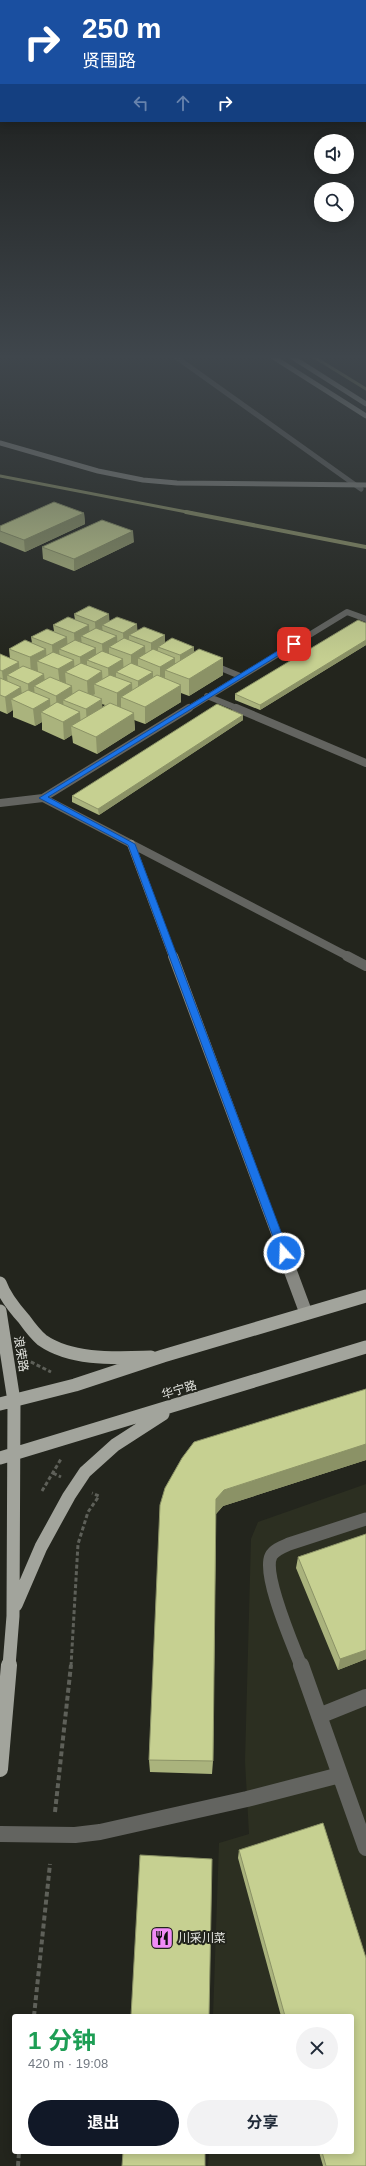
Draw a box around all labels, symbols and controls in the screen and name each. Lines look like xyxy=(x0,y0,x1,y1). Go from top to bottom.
text: 250 m xyxy=(82,13,161,44)
icon: right xyxy=(16,16,68,68)
text: 贤围路 xyxy=(82,51,136,71)
icon: left xyxy=(130,92,152,114)
icon: ahead xyxy=(172,92,194,114)
icon: right xyxy=(214,92,236,114)
map controls xyxy=(314,134,354,222)
button: sound xyxy=(314,134,354,174)
button: search xyxy=(314,182,354,222)
pin xyxy=(277,627,311,661)
icon: arrive xyxy=(283,633,305,655)
position arrow xyxy=(263,1232,305,1274)
street label: 浪荣路 xyxy=(11,1335,31,1373)
street label: 华宁路 xyxy=(160,1378,198,1402)
restaurant icon: 川采川菜 xyxy=(149,1925,175,1951)
place label: 川采川菜 xyxy=(178,1931,226,1945)
text: 1 分钟 xyxy=(28,2027,96,2054)
button: close xyxy=(296,2027,338,2069)
text: 420 m · 19:08 xyxy=(28,2056,108,2071)
button: 退出 xyxy=(28,2100,179,2146)
button: 分享 xyxy=(187,2100,338,2146)

